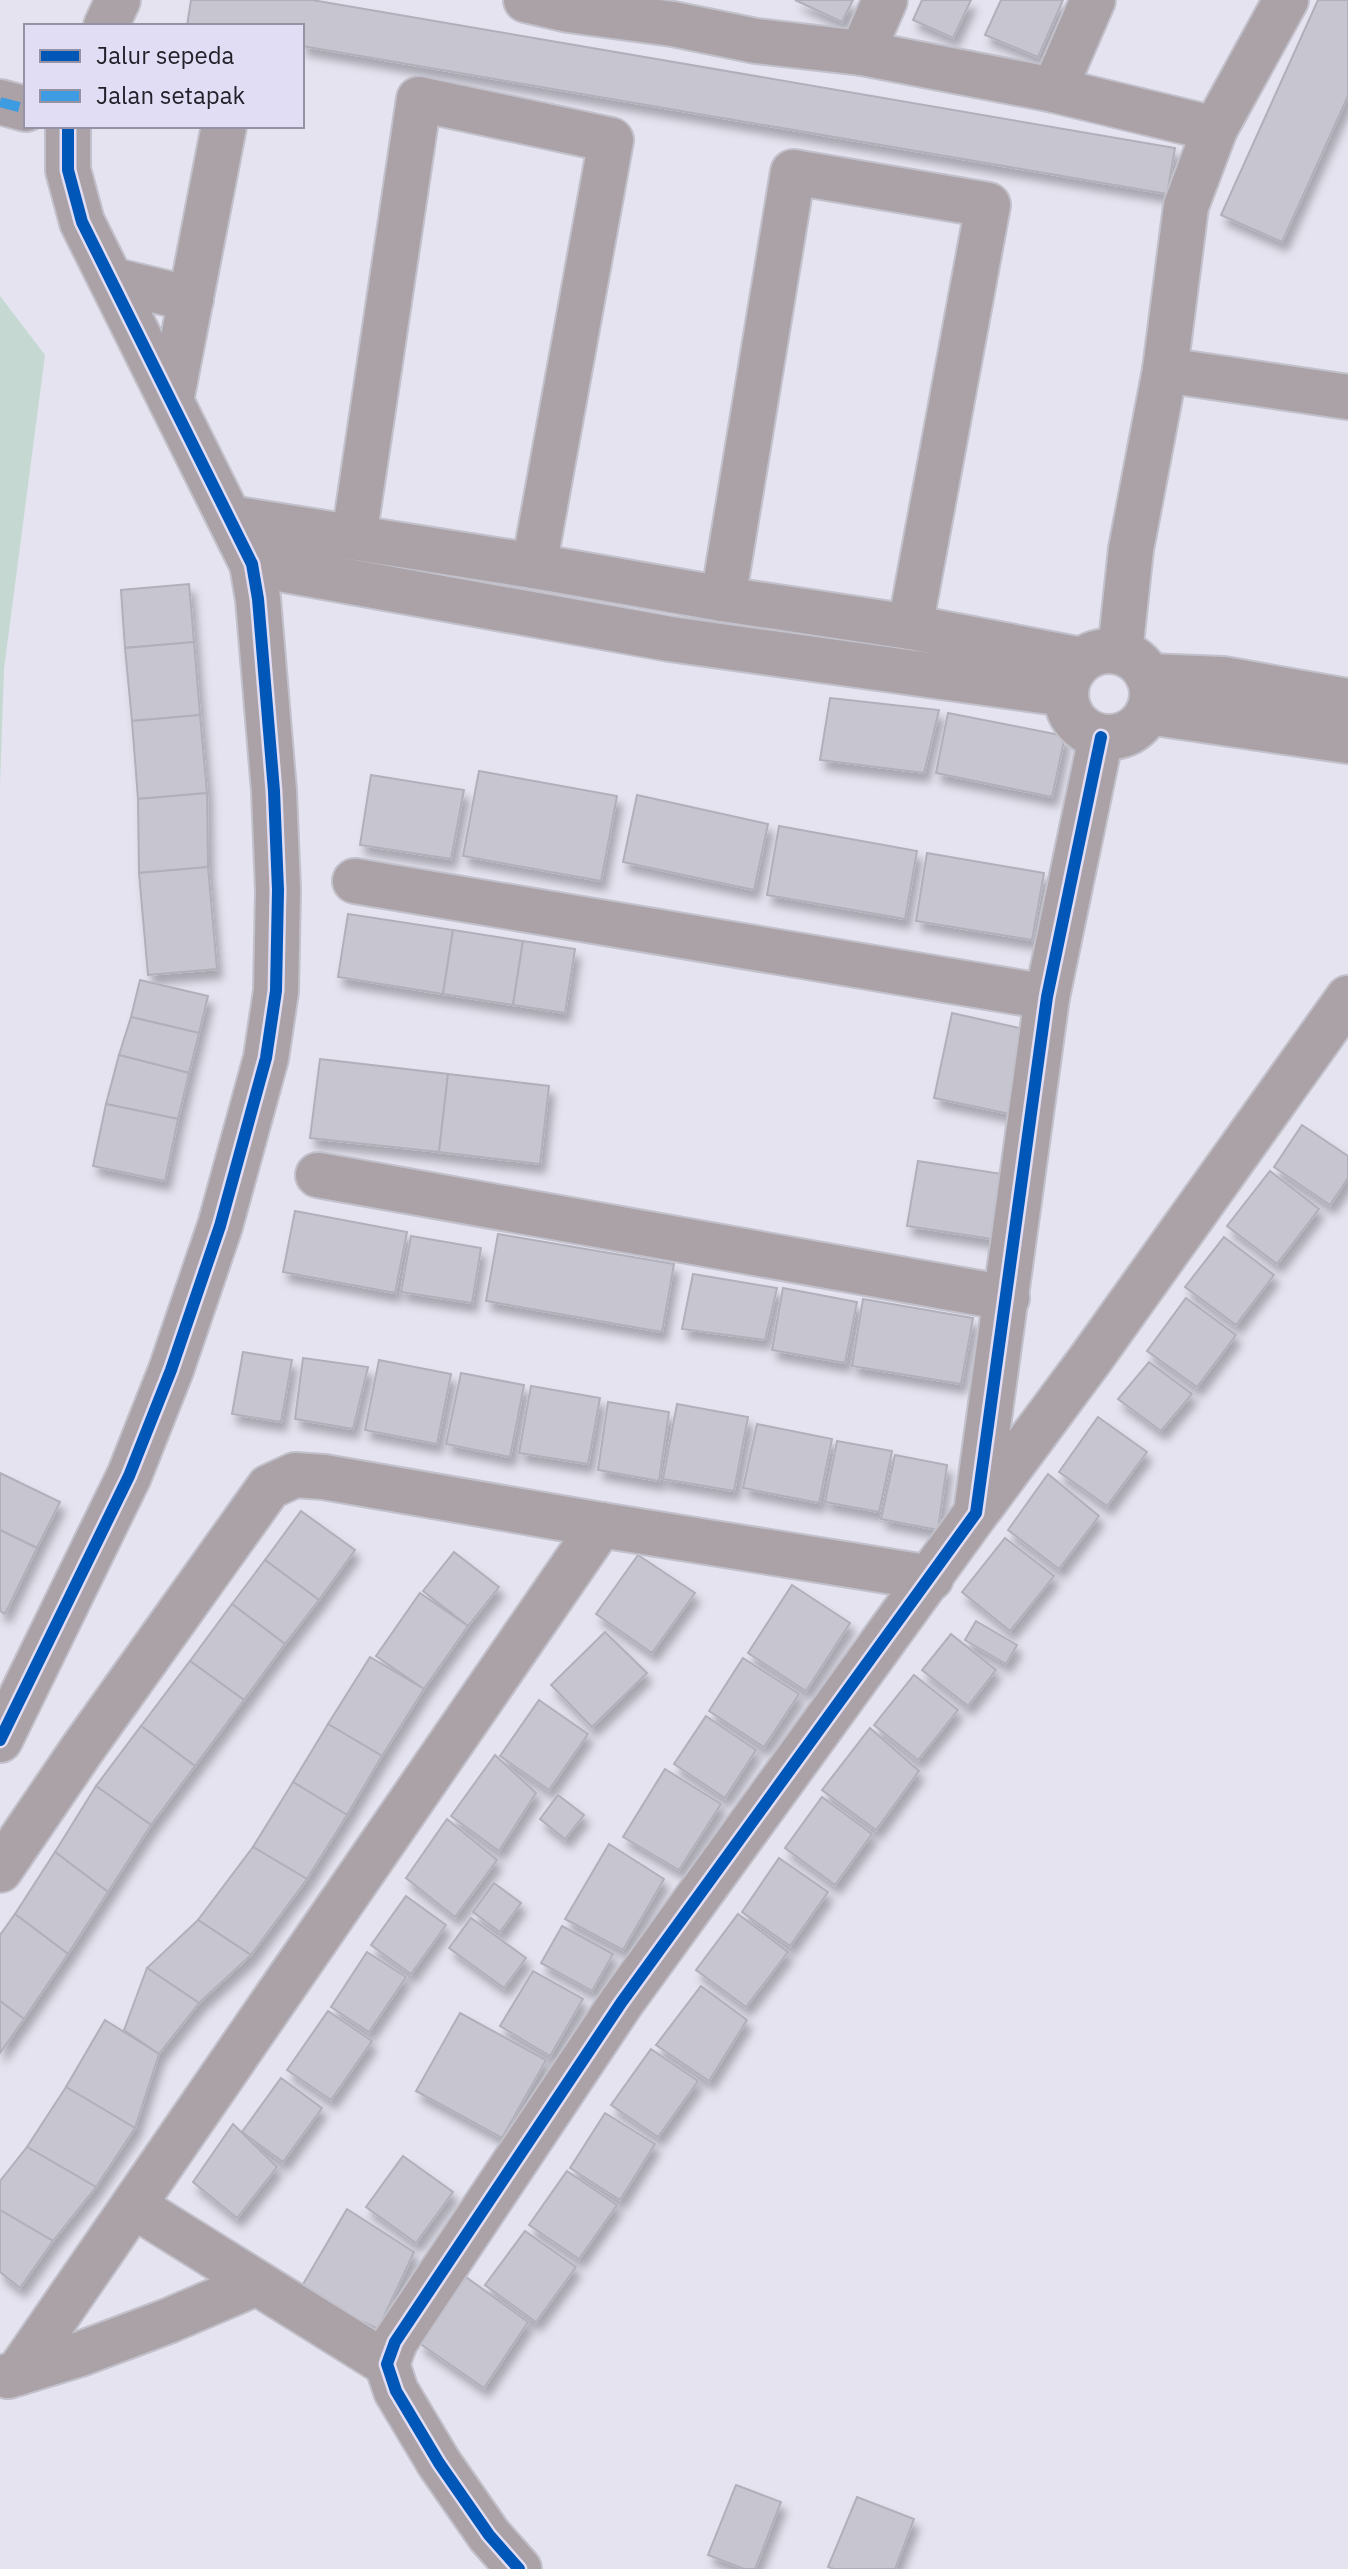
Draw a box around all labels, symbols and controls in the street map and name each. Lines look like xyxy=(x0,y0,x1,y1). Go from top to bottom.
legend xyxy=(24,24,304,128)
text: Jalur sepeda xyxy=(96,39,235,71)
text: Jalan setapak xyxy=(96,79,246,111)

